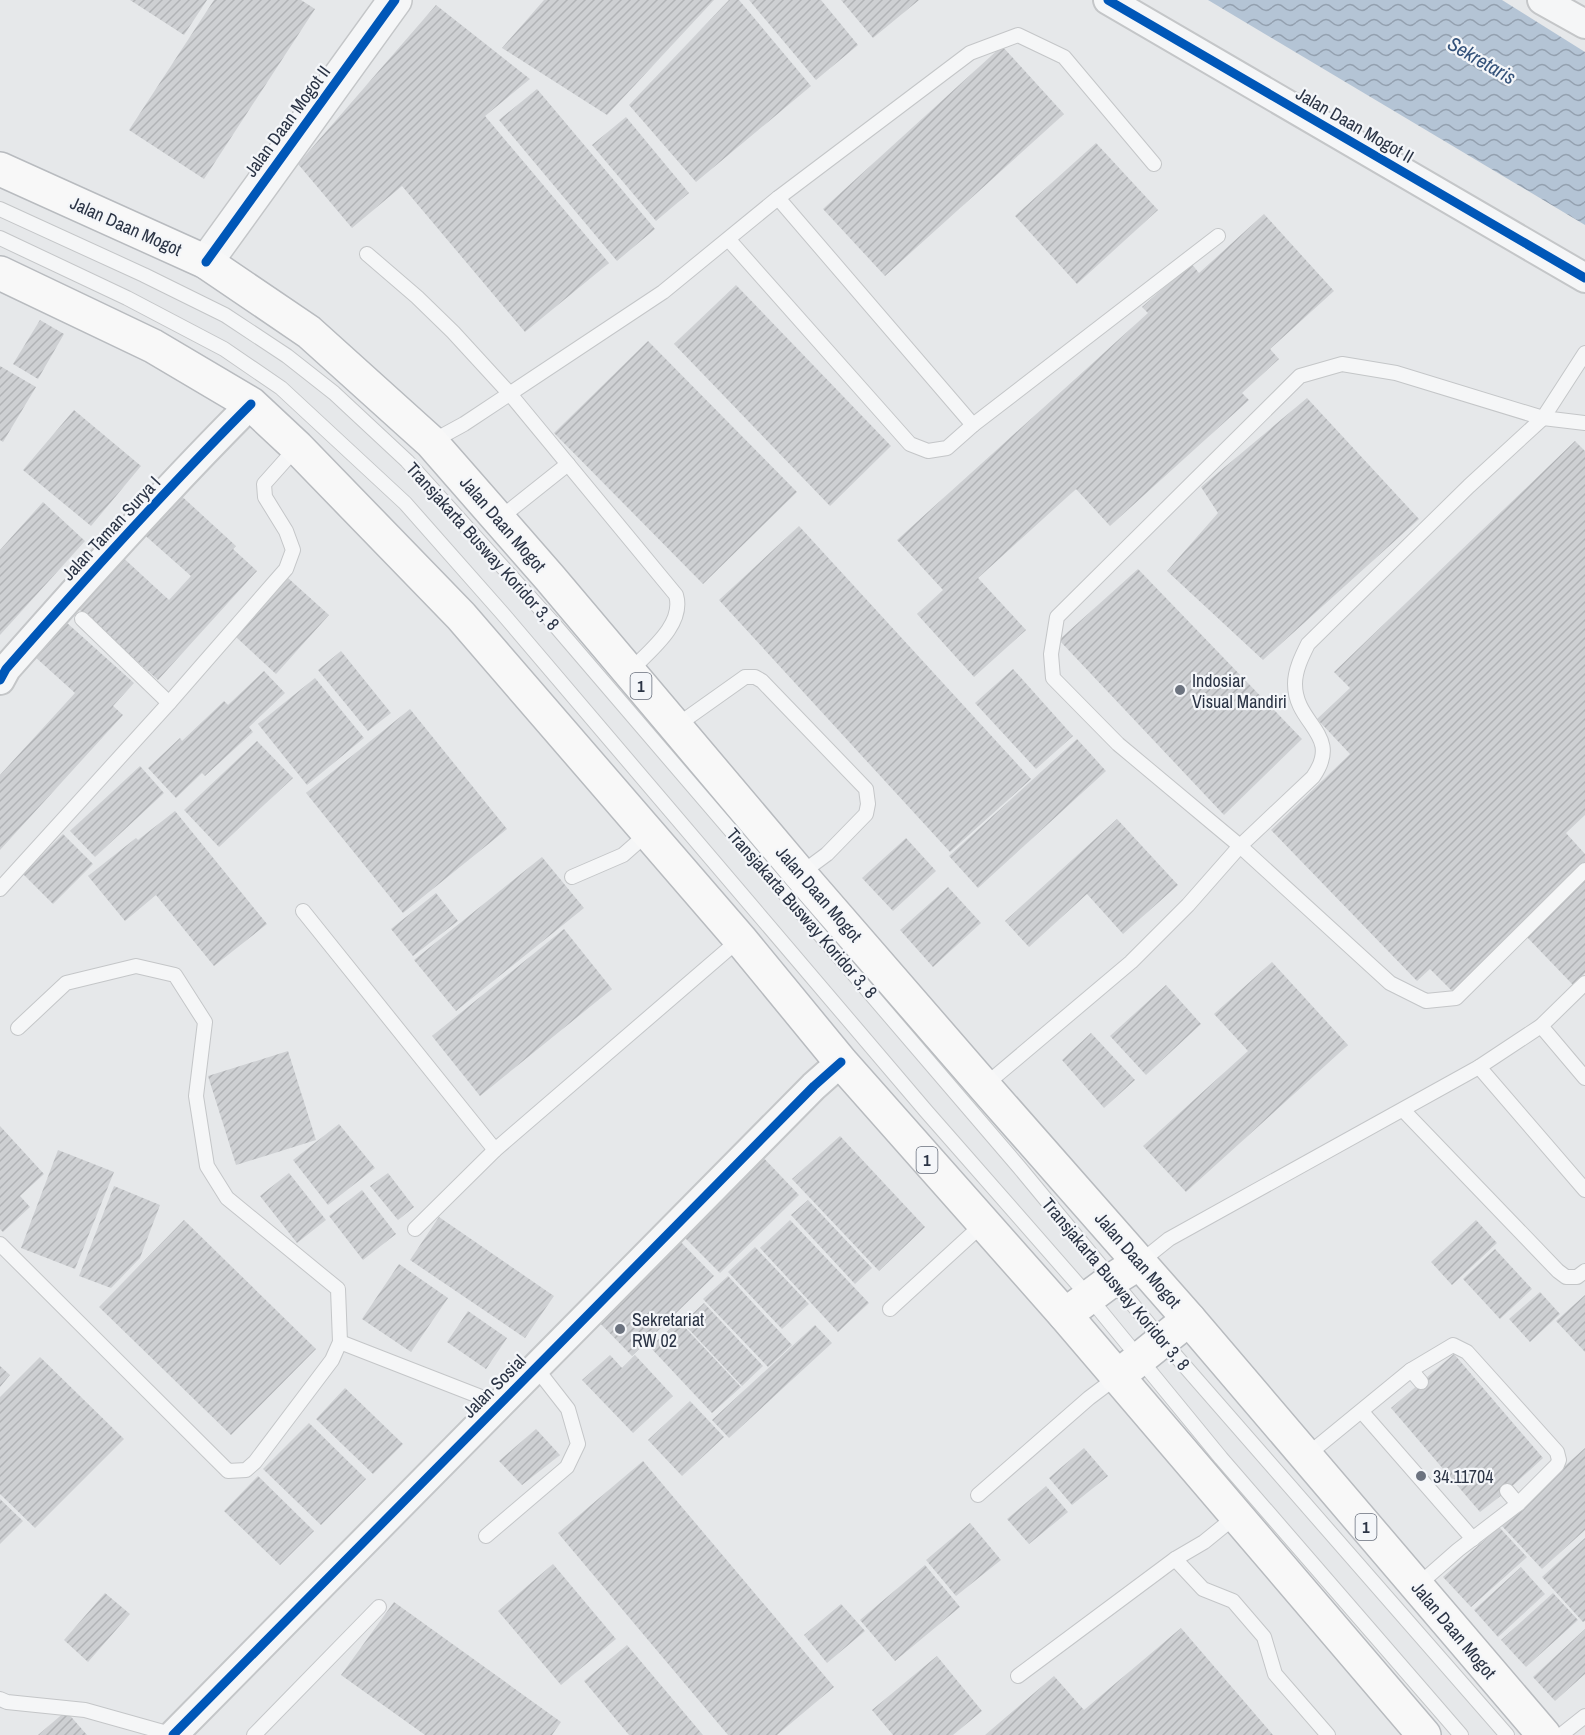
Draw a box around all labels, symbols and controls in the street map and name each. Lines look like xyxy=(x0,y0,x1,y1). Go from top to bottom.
water label: Sekretaris xyxy=(1443,30,1521,90)
street label: Jalan Daan Mogot II xyxy=(238,60,336,182)
street label: Jalan Daan Mogot II xyxy=(1292,81,1418,169)
street label: Jalan Daan Mogot xyxy=(66,190,186,262)
street label: Transjakarta Busway Koridor 3, 8 xyxy=(401,456,565,636)
street label: Jalan Taman Surya I xyxy=(56,470,166,586)
street label: Jalan Daan Mogot xyxy=(454,471,552,577)
place label: Indosiar Visual Mandiri xyxy=(1192,668,1287,714)
road number: 1 xyxy=(630,673,652,699)
marker: Indosiar Visual Mandiri xyxy=(1173,683,1187,697)
street label: Transjakarta Busway Koridor 3, 8 xyxy=(721,822,883,1004)
street label: Jalan Daan Mogot xyxy=(770,841,868,947)
road number: 1 xyxy=(916,1147,938,1173)
street label: Transjakarta Busway Koridor 3, 8 xyxy=(1036,1192,1196,1376)
street label: Jalan Daan Mogot xyxy=(1089,1207,1187,1313)
place label: Sekretariat RW 02 xyxy=(632,1307,704,1353)
marker: Sekretariat RW 02 xyxy=(613,1322,627,1336)
street label: Jalan Sosial xyxy=(457,1349,531,1423)
place label: 34.11704 xyxy=(1433,1464,1493,1489)
marker: 34.11704 xyxy=(1414,1469,1428,1483)
road number: 1 xyxy=(1356,1514,1376,1540)
street label: Jalan Daan Mogot xyxy=(1406,1576,1502,1684)

